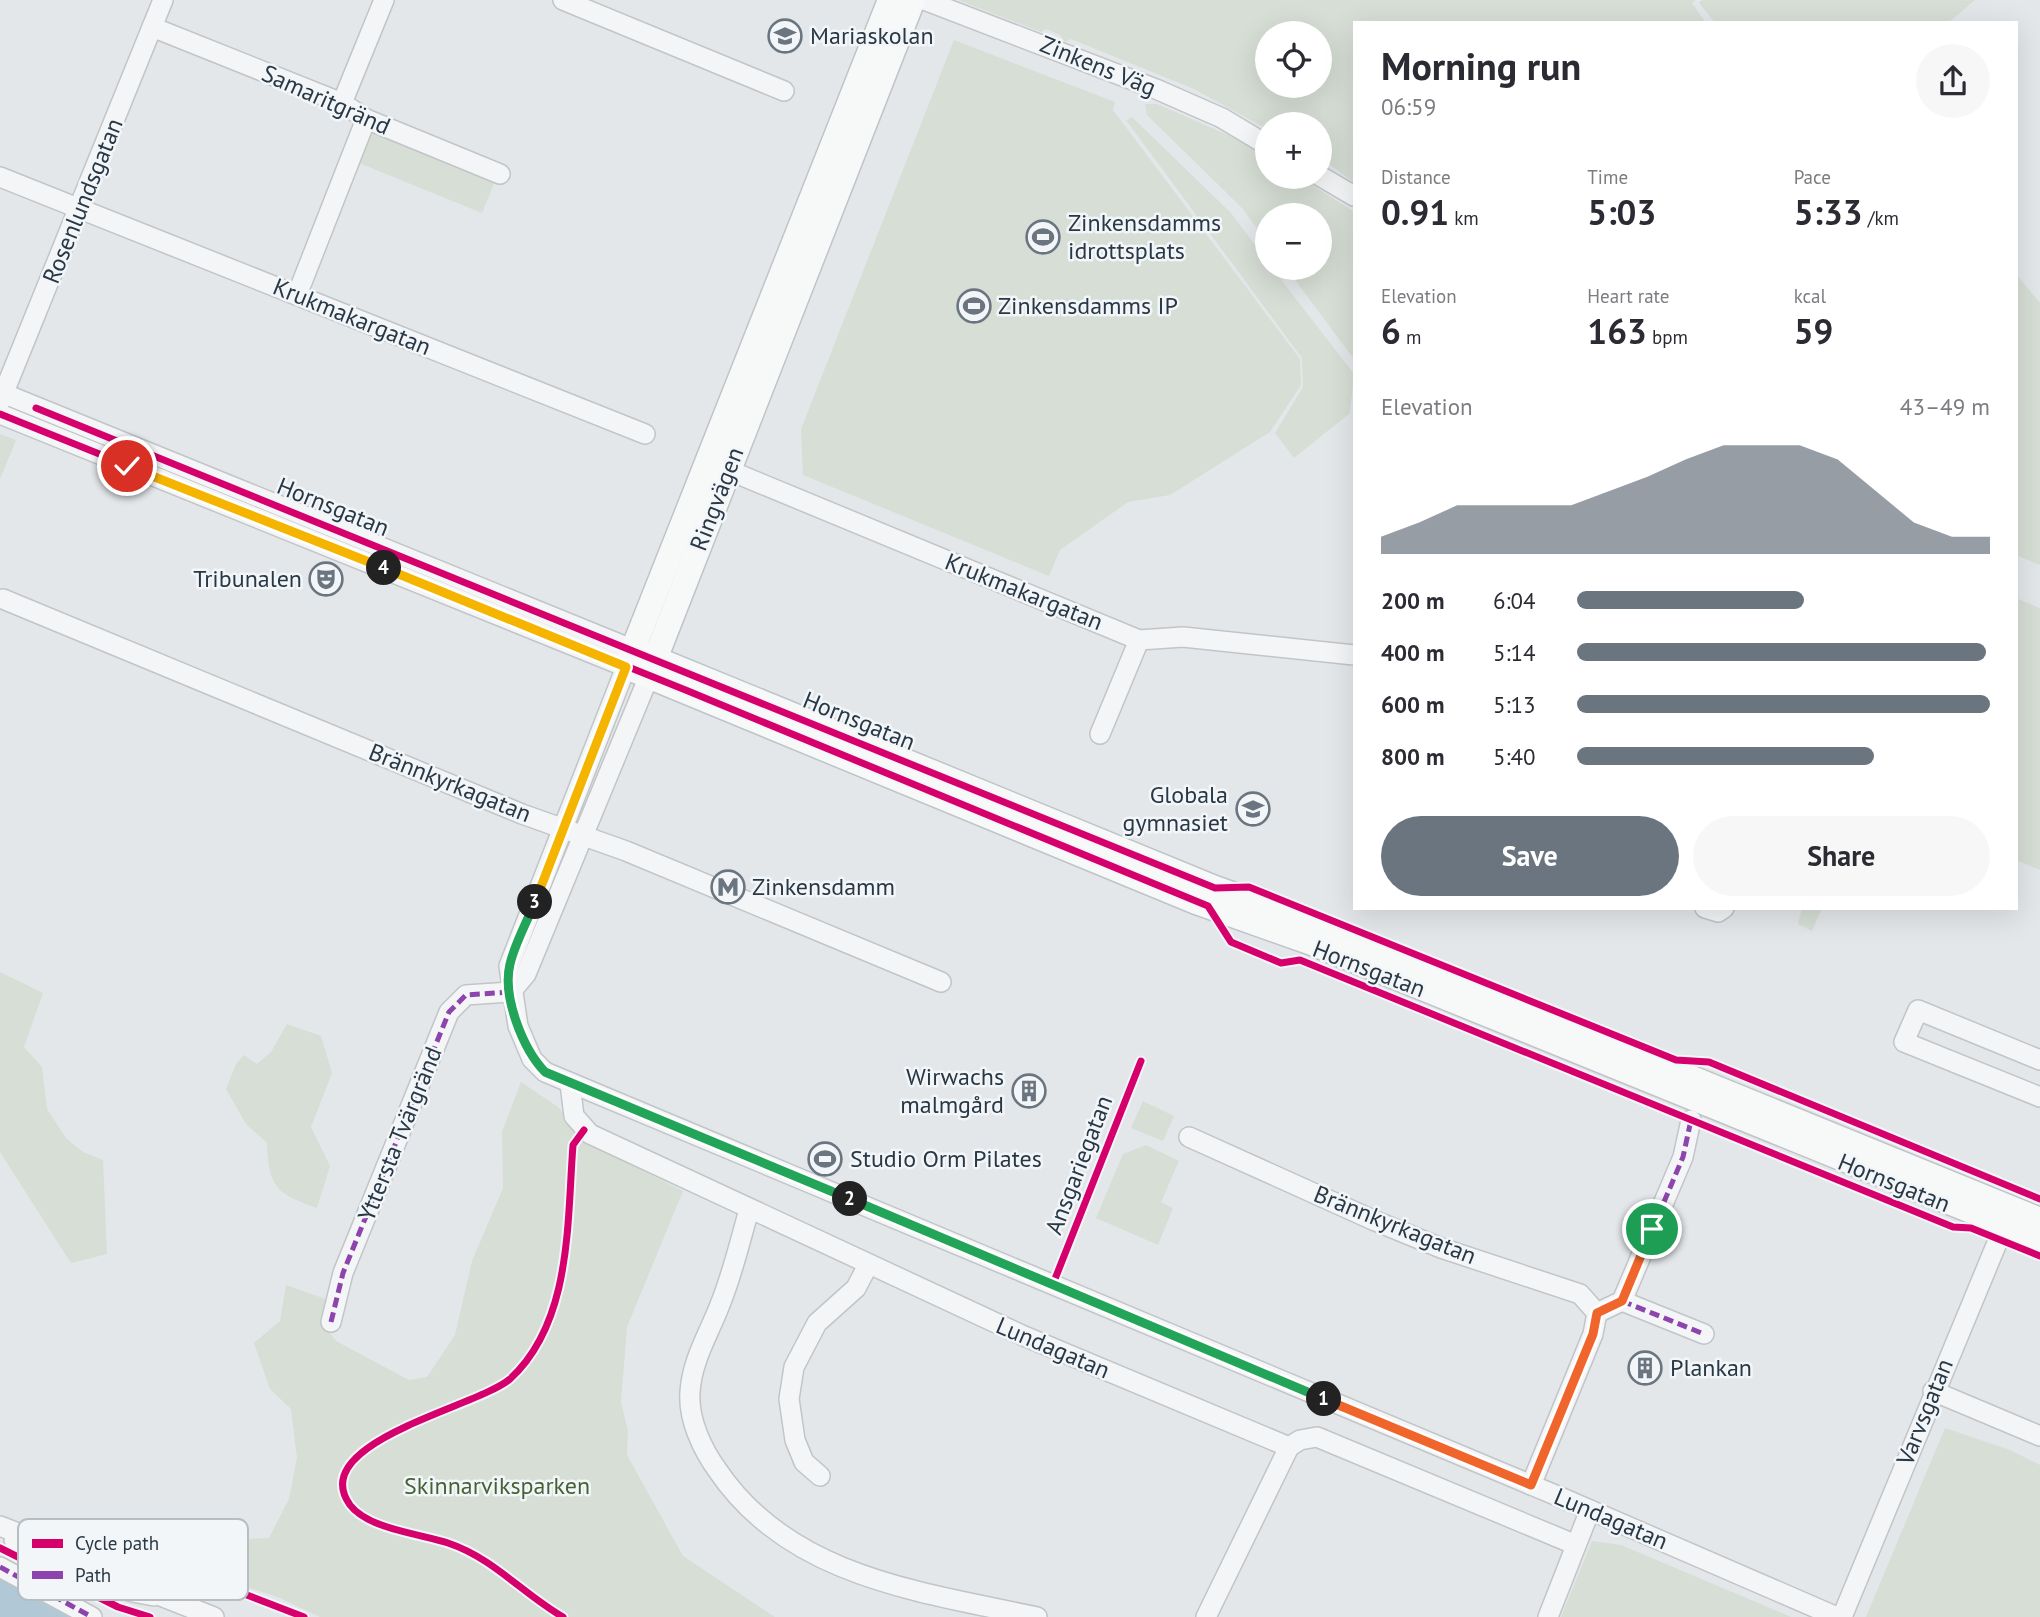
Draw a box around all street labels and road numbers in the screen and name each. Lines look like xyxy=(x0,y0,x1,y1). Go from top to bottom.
street label: Zinkens Väg xyxy=(1036,28,1161,103)
street label: Samaritgränd xyxy=(257,57,395,142)
street label: Rosenlundsgatan xyxy=(35,114,130,288)
street label: Krukmakargatan xyxy=(269,271,436,362)
street label: Ringvägen xyxy=(683,443,750,555)
street label: Hornsgatan xyxy=(273,470,394,543)
street label: Krukmakargatan xyxy=(941,546,1108,637)
street label: Hornsgatan xyxy=(799,684,920,757)
street label: Brännkyrkagatan xyxy=(364,736,536,829)
street label: Hornsgatan xyxy=(1308,933,1430,1004)
street label: Yttersta Tvärgränd xyxy=(350,1042,449,1226)
street label: Ansgariegatan xyxy=(1038,1091,1119,1239)
street label: Hornsgatan xyxy=(1834,1146,1955,1219)
street label: Brännkyrkagatan xyxy=(1309,1178,1481,1271)
street label: Lundagatan xyxy=(992,1310,1115,1385)
street label: Varvsgatan xyxy=(1889,1354,1960,1471)
street label: Lundagatan xyxy=(1550,1481,1673,1556)

